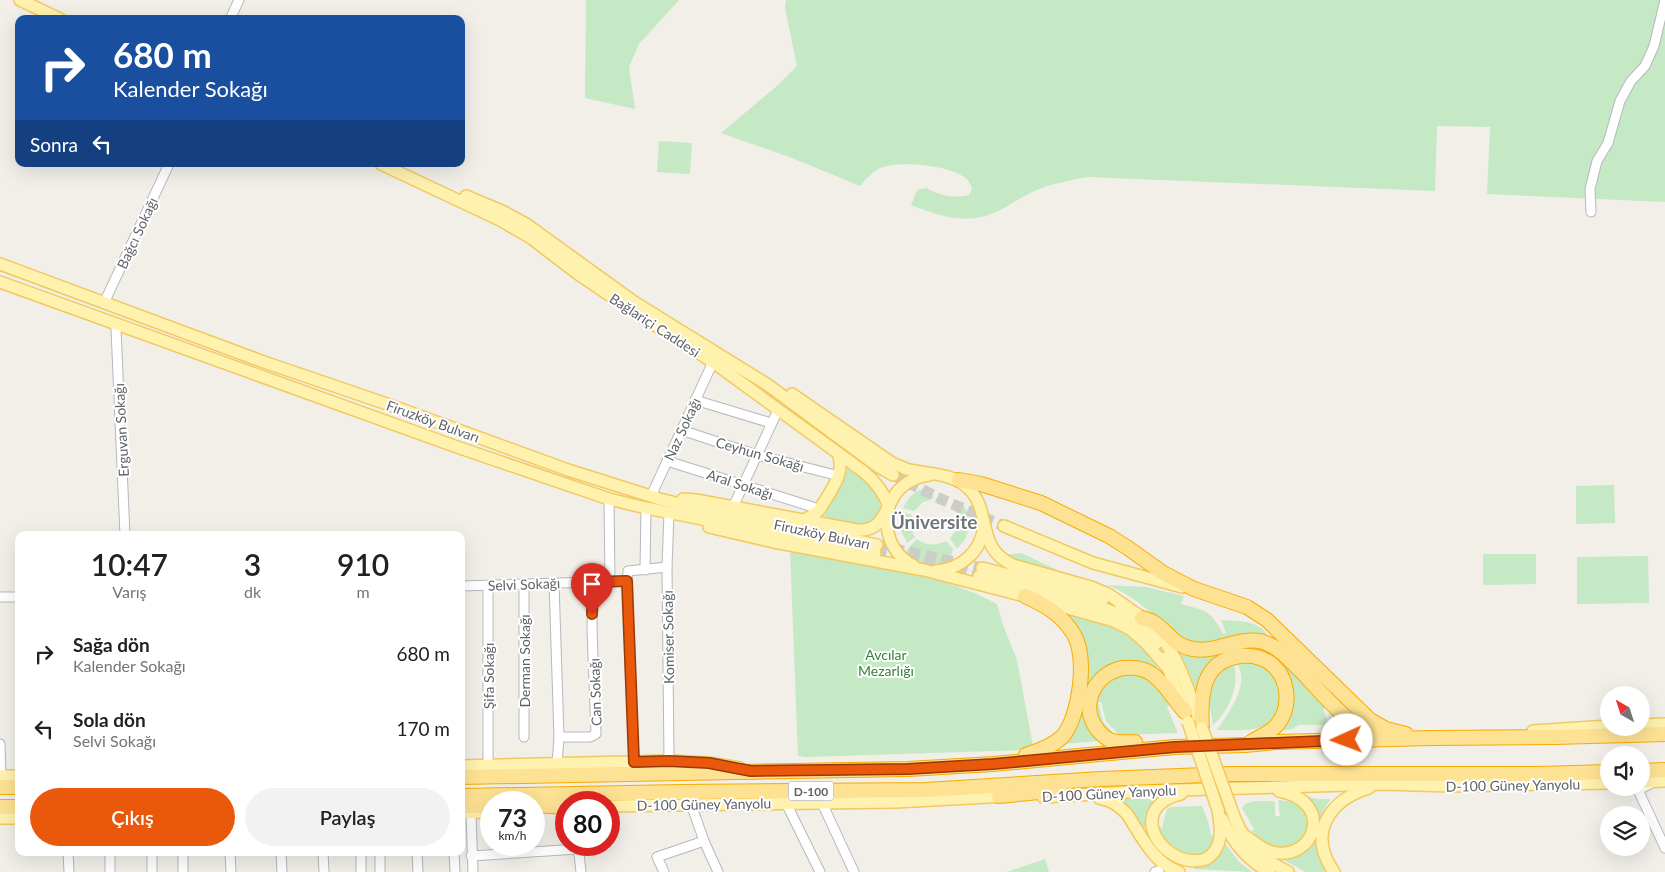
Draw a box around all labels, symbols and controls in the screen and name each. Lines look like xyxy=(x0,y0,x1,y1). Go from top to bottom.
text: 680 m xyxy=(113,33,212,75)
icon: right xyxy=(30,35,95,100)
text: Kalender Sokağı xyxy=(113,75,268,102)
icon: left xyxy=(88,130,116,158)
text: Sonra xyxy=(30,133,78,156)
street label: Bağcı Sokağı xyxy=(113,195,161,271)
street label: Bağlariçi Caddesi xyxy=(607,289,703,361)
street label: Erguvan Sokağı xyxy=(110,383,132,477)
street label: Naz Sokağı xyxy=(660,395,704,463)
street label: Firuzköy Bulvarı xyxy=(384,396,482,446)
street label: Ceyhun Sokağı xyxy=(714,433,806,475)
street label: Aral Sokağı xyxy=(705,465,775,503)
district label: Üniversite xyxy=(891,510,977,533)
street label: Firuzköy Bulvarı xyxy=(772,516,872,552)
text: 10:47 xyxy=(91,546,168,582)
text: 3 xyxy=(244,546,261,582)
text: 910 xyxy=(337,546,389,582)
pin xyxy=(571,563,613,614)
icon: arrive xyxy=(578,570,606,598)
street label: Selvi Sokağı xyxy=(487,574,561,594)
text: Varış xyxy=(112,582,147,601)
text: dk xyxy=(244,582,261,601)
text: m xyxy=(357,582,370,601)
street label: Komiser Sokağı xyxy=(659,590,677,684)
street label: Derman Sokağı xyxy=(516,614,533,708)
text: Sağa dön xyxy=(73,633,150,656)
icon: right xyxy=(30,640,58,668)
text: 680 m xyxy=(396,642,450,665)
street label: Şifa Sokağı xyxy=(480,643,497,709)
park label: Avcılar Mezarlığı xyxy=(858,646,914,679)
text: Kalender Sokağı xyxy=(73,656,186,675)
street label: Can Sokağı xyxy=(585,658,605,726)
north arrow xyxy=(1600,686,1650,736)
map controls xyxy=(1600,686,1650,856)
text: Sola dön xyxy=(73,708,146,731)
position arrow xyxy=(1320,713,1372,765)
icon: left xyxy=(30,715,58,743)
text: 170 m xyxy=(396,717,450,740)
text: Selvi Sokağı xyxy=(73,731,156,750)
button: sound xyxy=(1600,746,1650,796)
street label: D-100 Güney Yanyolu xyxy=(1446,775,1580,795)
road number: D-100 xyxy=(788,781,834,800)
street label: D-100 Güney Yanyolu xyxy=(1041,781,1177,805)
button: Çıkış xyxy=(30,788,235,846)
button: Paylaş xyxy=(245,788,450,846)
speed limit sign: 80 xyxy=(555,791,620,856)
street label: D-100 Güney Yanyolu xyxy=(637,794,771,814)
text: 73 xyxy=(498,802,527,832)
button: layers xyxy=(1600,806,1650,856)
text: km/h xyxy=(498,828,527,843)

